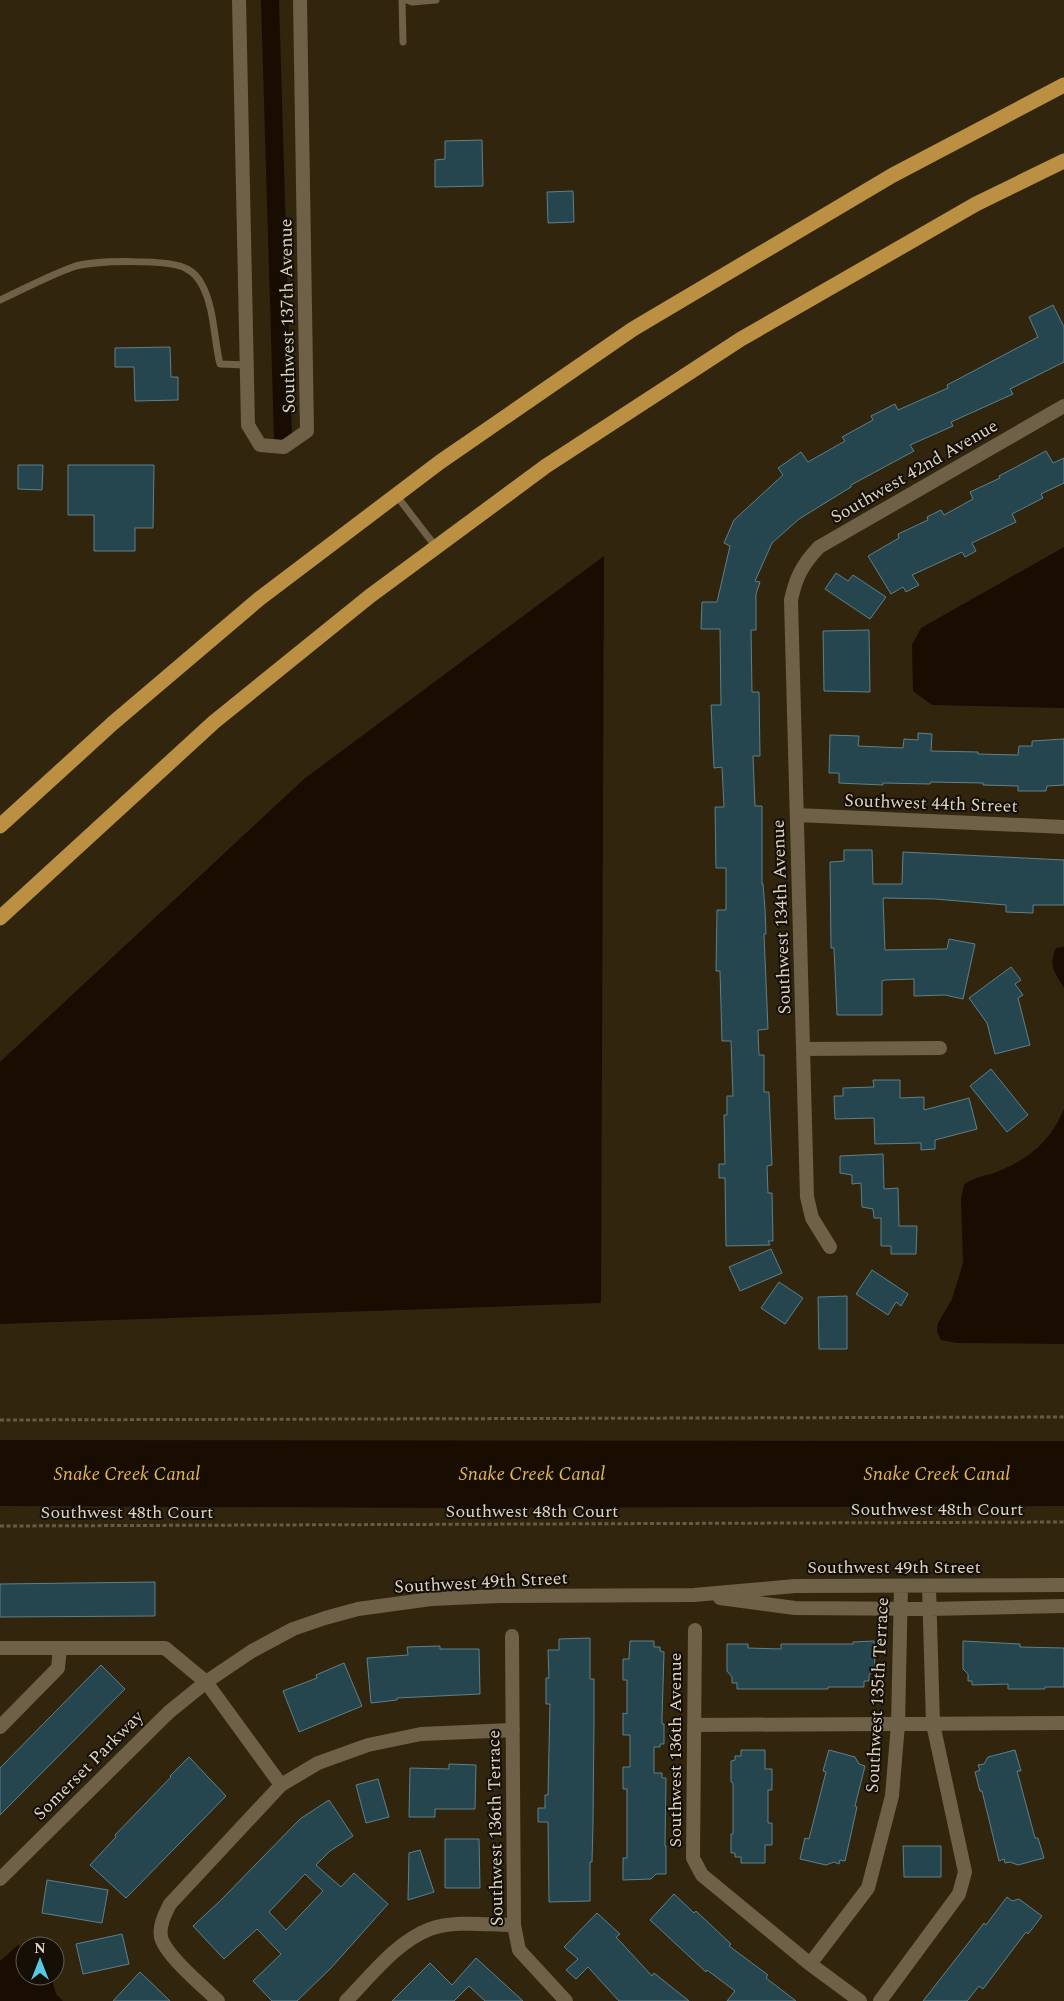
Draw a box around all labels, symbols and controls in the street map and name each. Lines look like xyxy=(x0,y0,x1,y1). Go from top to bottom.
street label: Southwest 137th Avenue xyxy=(272,218,303,414)
street label: Southwest 42nd Avenue xyxy=(825,412,1003,531)
street label: Southwest 44th Street xyxy=(844,787,1018,820)
street label: Southwest 134th Avenue xyxy=(765,819,798,1015)
water label: Snake Creek Canal xyxy=(54,1460,200,1489)
water label: Snake Creek Canal xyxy=(459,1460,605,1489)
water label: Snake Creek Canal xyxy=(864,1460,1010,1489)
street label: Southwest 48th Court xyxy=(851,1496,1023,1523)
street label: Southwest 48th Court xyxy=(446,1498,618,1525)
street label: Southwest 48th Court xyxy=(41,1499,213,1526)
street label: Southwest 49th Street xyxy=(807,1554,981,1581)
street label: Southwest 49th Street xyxy=(394,1564,568,1601)
street label: Southwest 135th Terrace xyxy=(859,1596,896,1794)
street label: Southwest 136th Avenue xyxy=(662,1653,689,1847)
street label: Somerset Parkway xyxy=(27,1703,151,1827)
street label: Southwest 136th Terrace xyxy=(480,1730,511,1926)
north arrow xyxy=(15,1936,65,1986)
text: N xyxy=(34,1938,46,1959)

